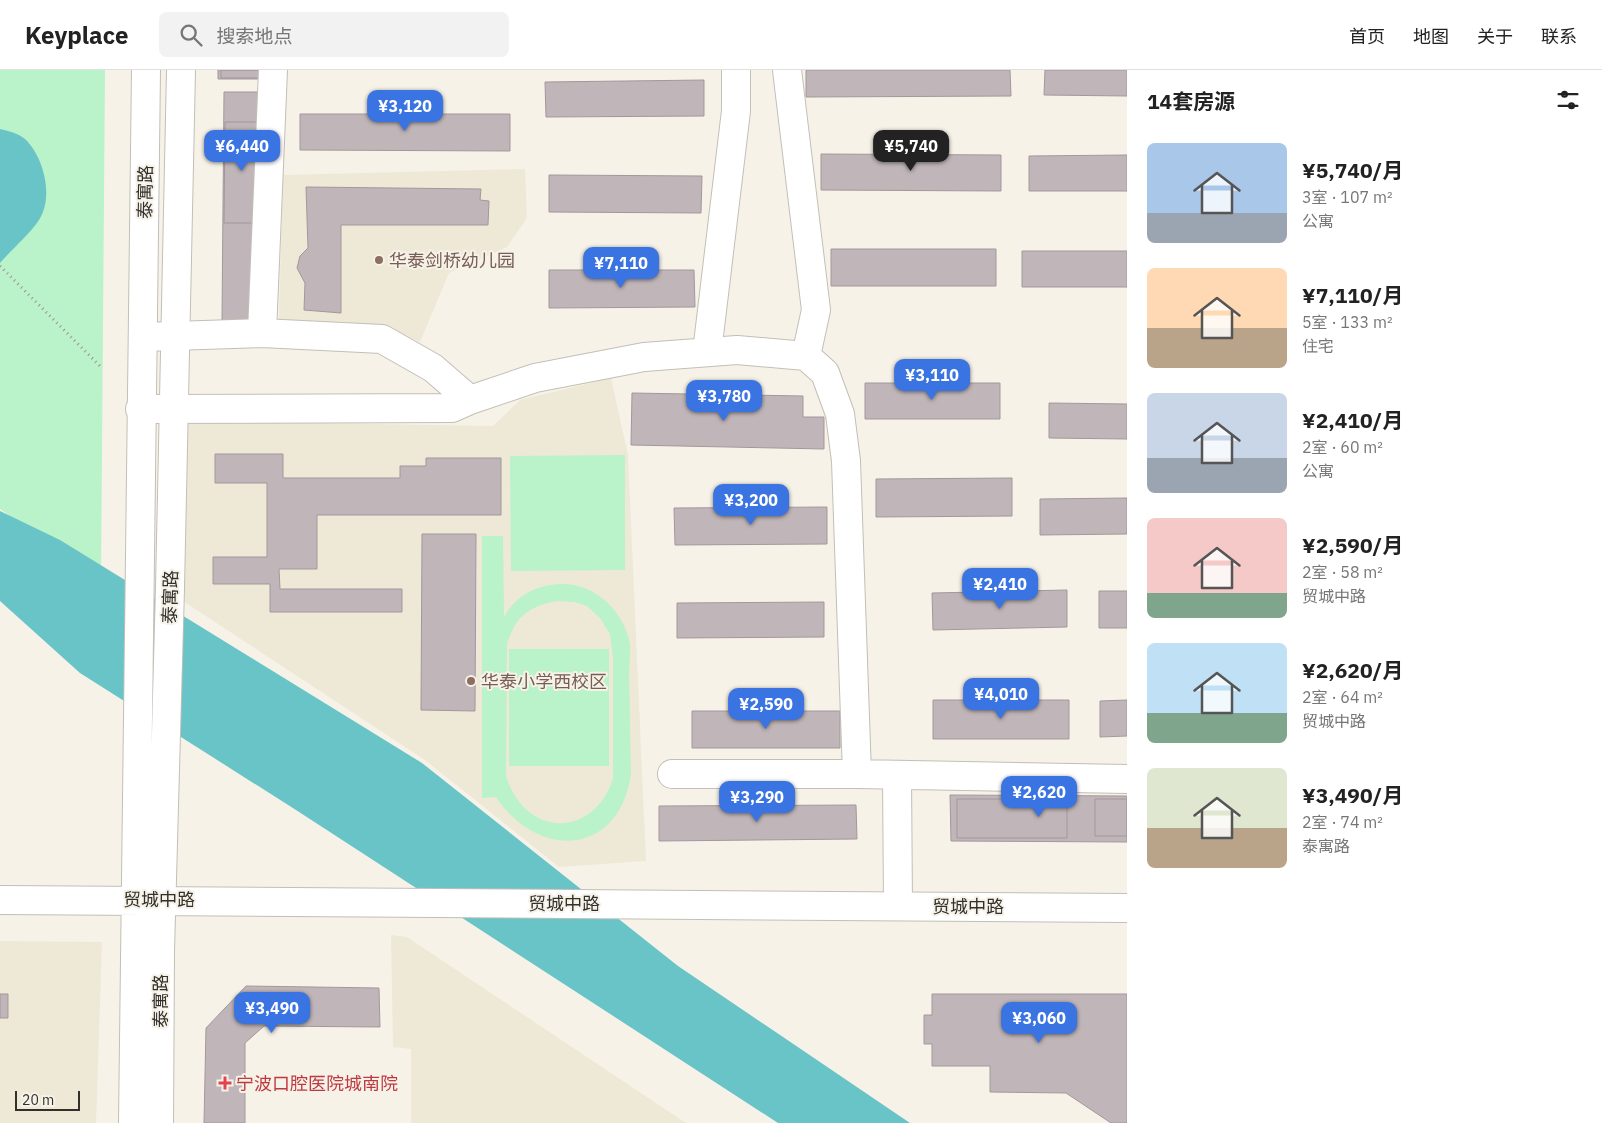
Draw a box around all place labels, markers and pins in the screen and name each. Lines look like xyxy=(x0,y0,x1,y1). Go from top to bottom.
pin: ¥3,120 xyxy=(364,90,446,132)
pin: ¥6,440 xyxy=(201,129,283,172)
pin: ¥5,740 xyxy=(870,129,952,172)
pin: ¥7,110 xyxy=(580,246,662,289)
place label: 华泰剑桥幼儿园 xyxy=(389,249,515,272)
marker: 华泰剑桥幼儿园 xyxy=(373,254,385,266)
pin: ¥3,110 xyxy=(891,358,973,401)
pin: ¥3,780 xyxy=(683,380,765,422)
pin: ¥3,200 xyxy=(710,484,792,526)
pin: ¥2,410 xyxy=(959,568,1041,610)
place label: 华泰小学西校区 xyxy=(481,670,607,693)
marker: 华泰小学西校区 xyxy=(465,675,477,687)
pin: ¥4,010 xyxy=(960,678,1042,720)
pin: ¥2,590 xyxy=(725,688,807,730)
pin: ¥2,620 xyxy=(998,776,1080,818)
pin: ¥3,290 xyxy=(716,780,798,823)
pin: ¥3,490 xyxy=(231,992,313,1034)
pin: ¥3,060 xyxy=(998,1002,1080,1044)
place label: 宁波口腔医院城南院 xyxy=(236,1072,398,1095)
marker: 宁波口腔医院城南院 xyxy=(218,1076,232,1090)

